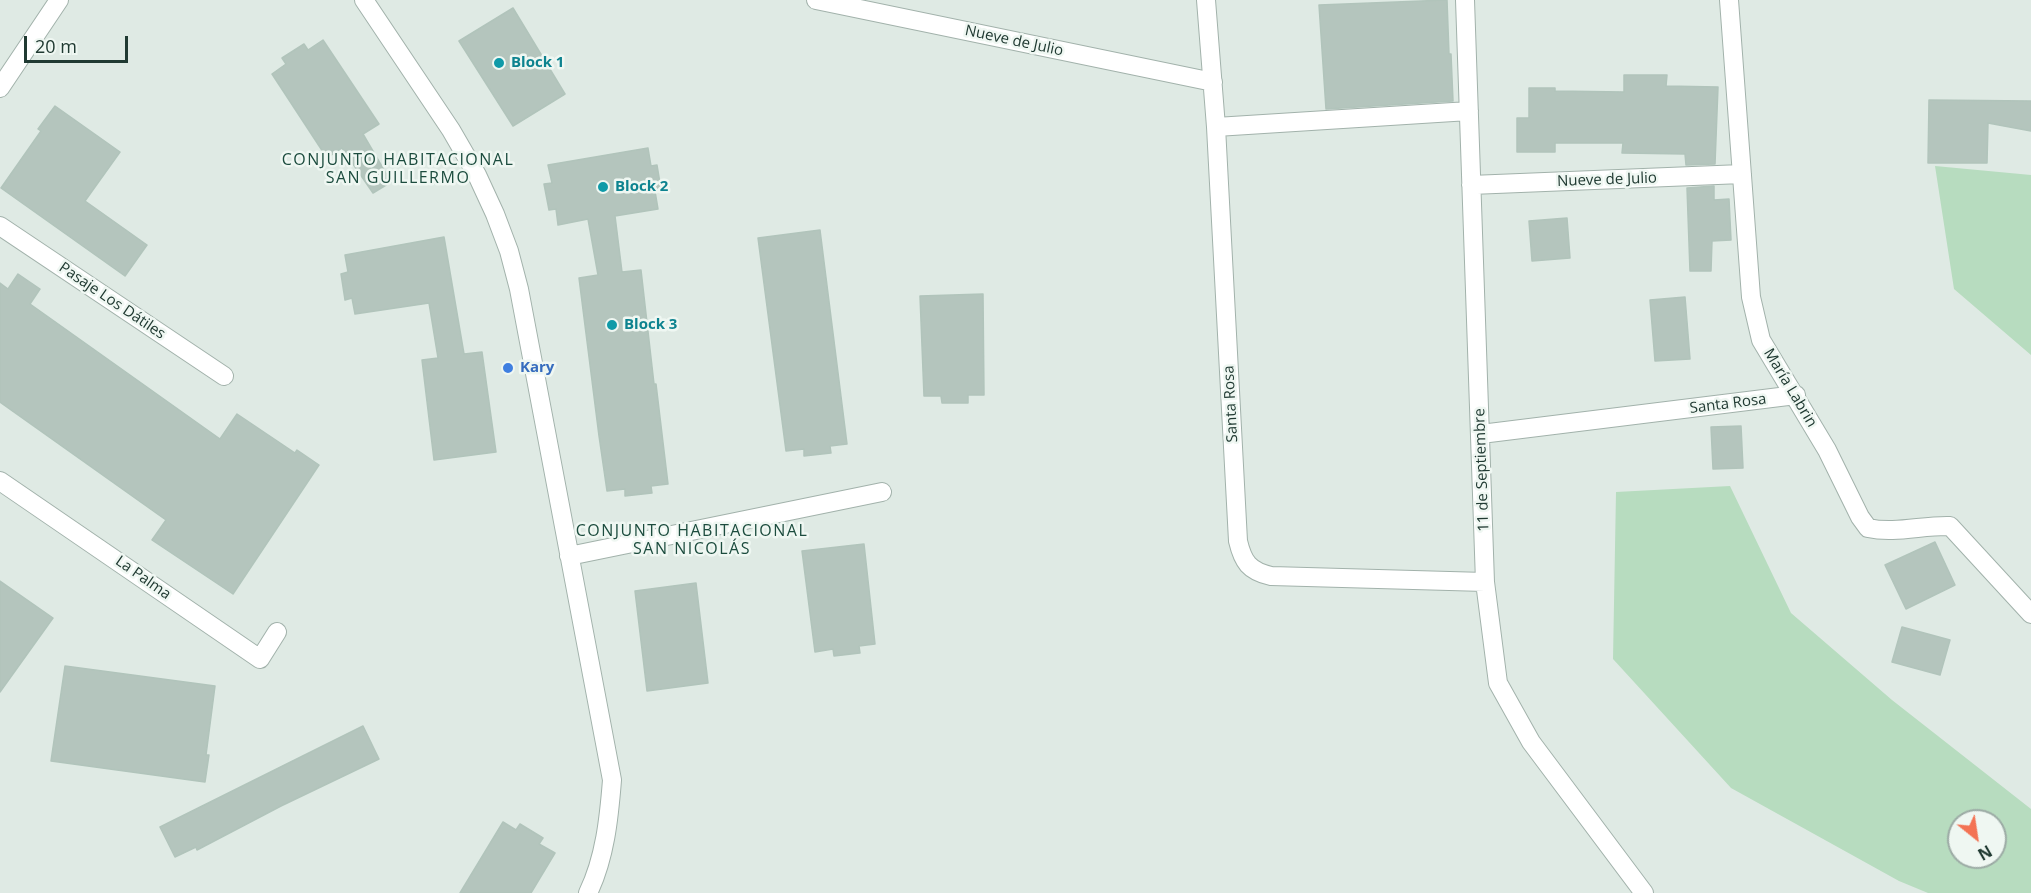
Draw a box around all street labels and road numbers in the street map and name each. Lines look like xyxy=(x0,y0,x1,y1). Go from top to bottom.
street label: Nueve de Julio xyxy=(963,22,1065,60)
street label: Nueve de Julio xyxy=(1557,169,1657,191)
street label: Pasaje Los Dátiles xyxy=(55,259,169,343)
street label: María Labrin xyxy=(1760,345,1820,431)
street label: Santa Rosa xyxy=(1220,365,1242,443)
street label: Santa Rosa xyxy=(1689,390,1767,418)
street label: 11 de Septiembre xyxy=(1471,408,1493,532)
street label: La Palma xyxy=(112,552,174,604)

